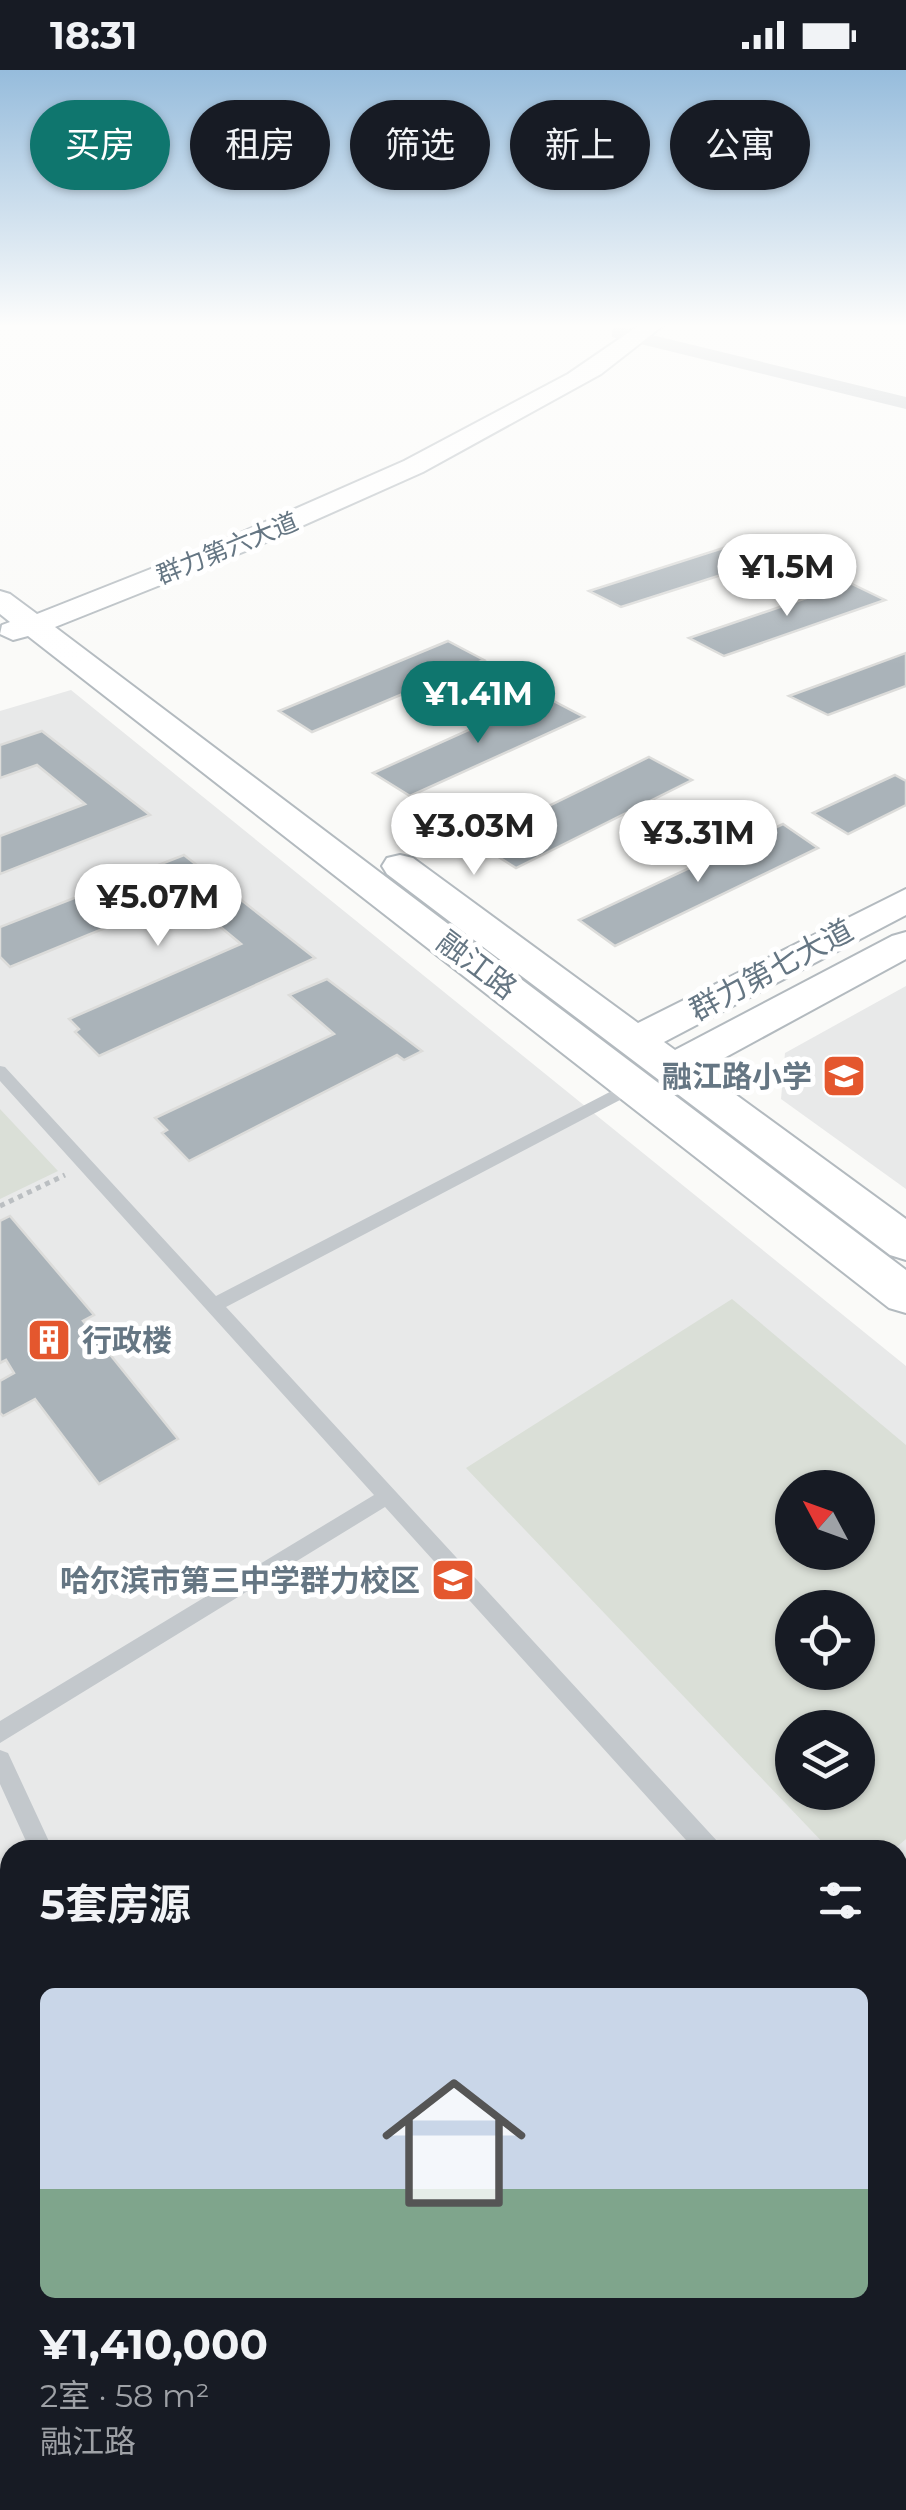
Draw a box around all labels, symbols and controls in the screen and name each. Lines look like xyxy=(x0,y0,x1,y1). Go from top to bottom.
text: 18:31 xyxy=(50,12,137,59)
chip: 买房 xyxy=(30,100,170,190)
chip: 租房 xyxy=(190,100,330,190)
chip: 筛选 xyxy=(350,100,490,190)
chip: 新上 xyxy=(510,100,650,190)
chip: 公寓 xyxy=(670,100,810,190)
street label: 群力第六大道 xyxy=(152,506,302,590)
pin: ¥1.5M xyxy=(717,534,857,619)
text: ¥1.5M xyxy=(739,547,835,586)
pin: ¥1.41M xyxy=(397,661,559,746)
text: ¥1.41M xyxy=(423,674,533,713)
pin: ¥3.03M xyxy=(393,793,555,878)
pin: ¥3.31M xyxy=(617,800,779,885)
text: ¥3.03M xyxy=(413,806,535,845)
text: ¥3.31M xyxy=(641,813,755,852)
pin: ¥5.07M xyxy=(77,864,239,949)
text: ¥5.07M xyxy=(97,877,219,916)
street label: 群力第七大道 xyxy=(683,911,859,1029)
street label: 融江路 xyxy=(430,923,524,1007)
school or university icon: 融江路小学 xyxy=(821,1053,867,1099)
place label: 融江路小学 xyxy=(662,1058,812,1095)
building icon: 行政楼 xyxy=(26,1317,72,1363)
place label: 行政楼 xyxy=(82,1322,172,1359)
north arrow xyxy=(775,1470,875,1570)
map controls xyxy=(775,1470,875,1810)
school or university icon: 哈尔滨市第三中学群力校区 xyxy=(430,1557,476,1603)
place label: 哈尔滨市第三中学群力校区 xyxy=(60,1562,420,1599)
button: locate xyxy=(775,1590,875,1690)
button: layers xyxy=(775,1710,875,1810)
icon: filters xyxy=(813,1873,868,1928)
text: 5套房源 xyxy=(40,1878,191,1930)
icon: home xyxy=(364,2053,544,2233)
text: ¥1,410,000 xyxy=(40,2318,268,2370)
text: 2室 · 58 m² xyxy=(40,2376,210,2415)
text: 融江路 xyxy=(40,2422,136,2461)

